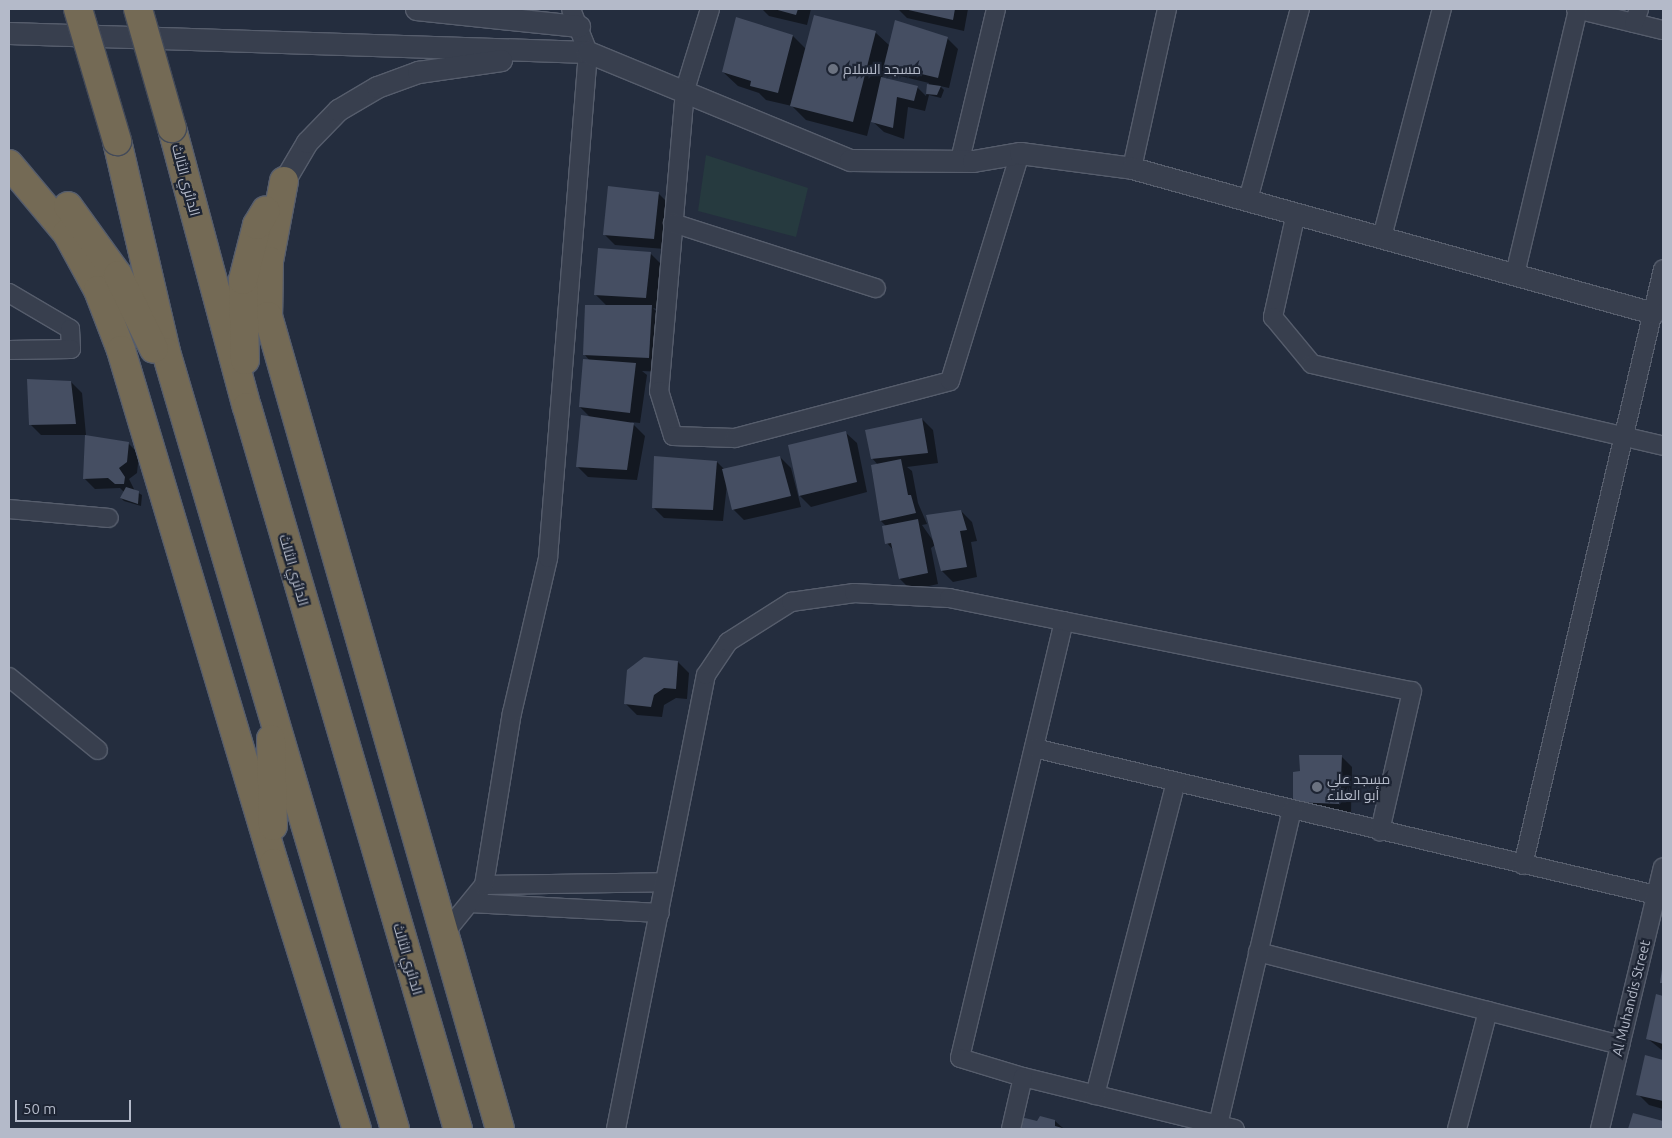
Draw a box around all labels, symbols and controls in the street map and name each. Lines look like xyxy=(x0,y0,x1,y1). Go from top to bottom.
place label: مسجد السلام xyxy=(843,61,921,77)
marker: مسجد السلام xyxy=(827,63,839,75)
street label: الدائري الثالث xyxy=(168,142,204,218)
street label: الدائري الثالث xyxy=(276,532,312,608)
place label: مسجد علي أبو العلاء xyxy=(1327,771,1390,804)
marker: مسجد علي أبو العلاء xyxy=(1311,781,1323,793)
street label: الدائري الثالث xyxy=(390,921,426,997)
street label: Al Muhandis Street xyxy=(1608,938,1654,1058)
scale bar xyxy=(18,1090,134,1122)
text: 50 m xyxy=(23,1100,56,1117)

